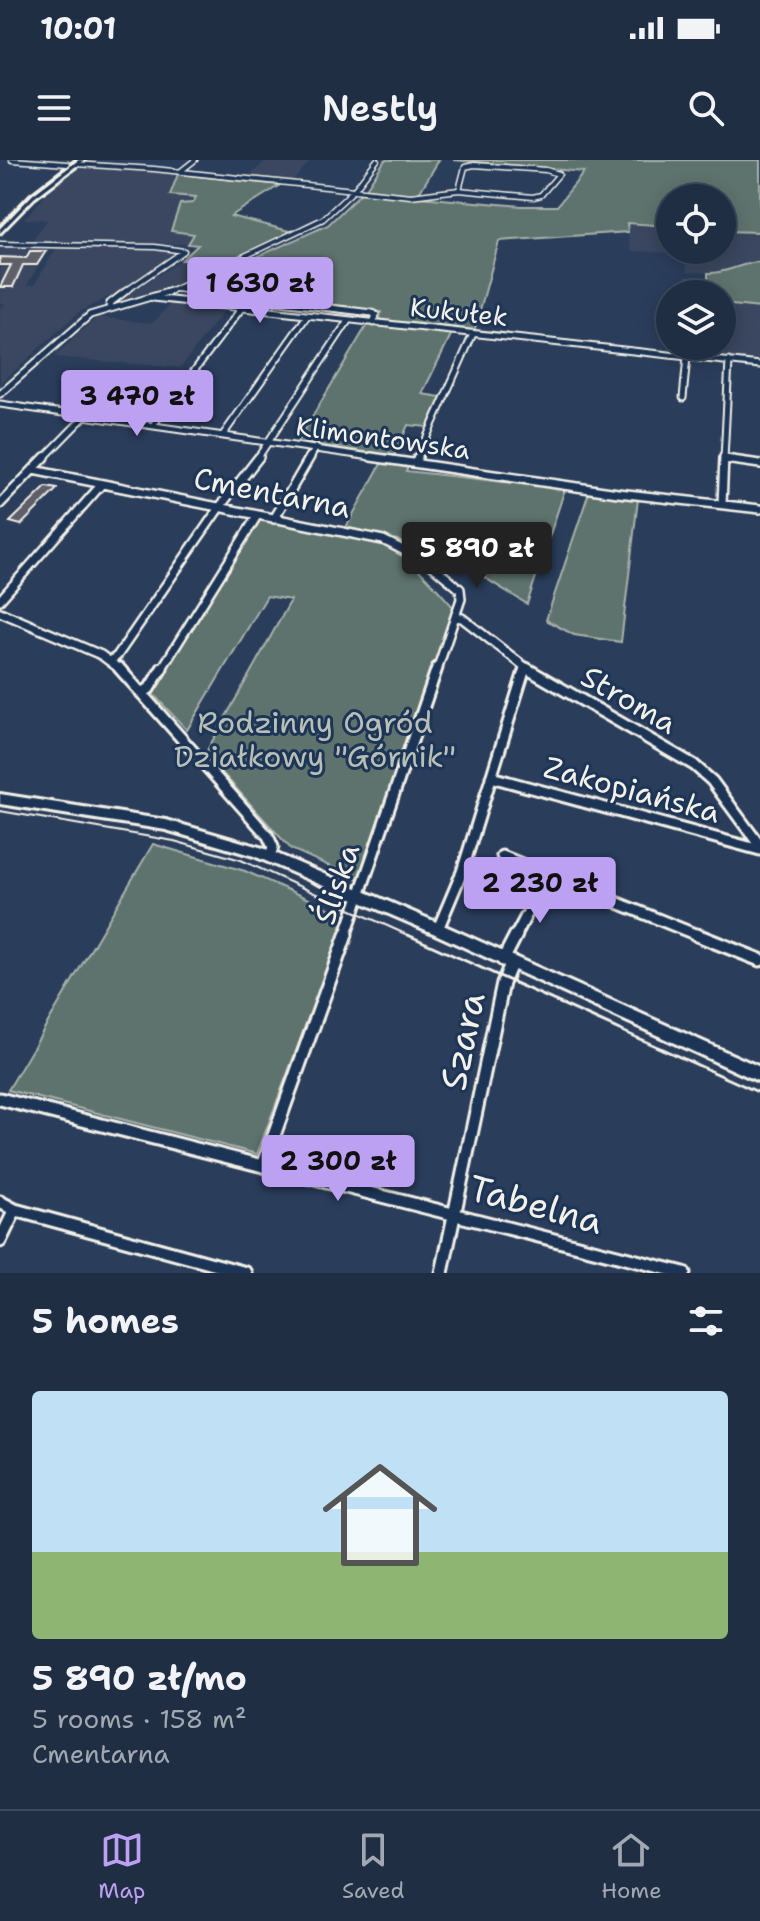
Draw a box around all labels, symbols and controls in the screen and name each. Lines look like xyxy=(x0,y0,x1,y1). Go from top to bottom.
text: 10:01 xyxy=(40,8,116,49)
text: Nestly xyxy=(322,84,438,133)
icon: menu xyxy=(32,86,76,130)
icon: search xyxy=(684,86,728,130)
map controls xyxy=(656,184,736,360)
button: locate xyxy=(656,184,736,264)
pin: 1 630 zł xyxy=(177,257,343,325)
text: 1 630 zł xyxy=(205,265,315,300)
button: layers xyxy=(656,280,736,360)
street label: Kukułek xyxy=(409,289,510,334)
pin: 3 470 zł xyxy=(54,370,220,438)
text: 3 470 zł xyxy=(79,378,195,413)
street label: Klimontowska xyxy=(294,408,472,467)
street label: Cmentarna xyxy=(190,457,354,528)
pin: 5 890 zł xyxy=(394,522,560,590)
text: 5 890 zł xyxy=(420,530,534,565)
street label: Stroma xyxy=(574,656,685,744)
park label: Rodzinny Ogród Działkowy "Górnik" xyxy=(174,702,456,777)
street label: Zakopiańska xyxy=(539,746,725,833)
street label: Śliska xyxy=(304,838,369,930)
pin: 2 230 zł xyxy=(457,857,623,925)
text: 2 230 zł xyxy=(482,865,598,900)
street label: Szara xyxy=(428,988,497,1095)
pin: 2 300 zł xyxy=(255,1135,421,1203)
text: 2 300 zł xyxy=(280,1143,396,1178)
street label: Tabelna xyxy=(464,1163,608,1246)
text: 5 homes xyxy=(32,1298,179,1344)
icon: filters xyxy=(684,1299,728,1343)
icon: home xyxy=(308,1443,452,1587)
text: 5 890 zł/mo xyxy=(32,1655,247,1701)
text: 5 rooms · 158 m² xyxy=(32,1701,247,1736)
text: Cmentarna xyxy=(32,1736,170,1771)
tab: Map xyxy=(98,1828,145,1905)
tab: Saved xyxy=(342,1828,405,1905)
tab: Home xyxy=(601,1828,662,1905)

